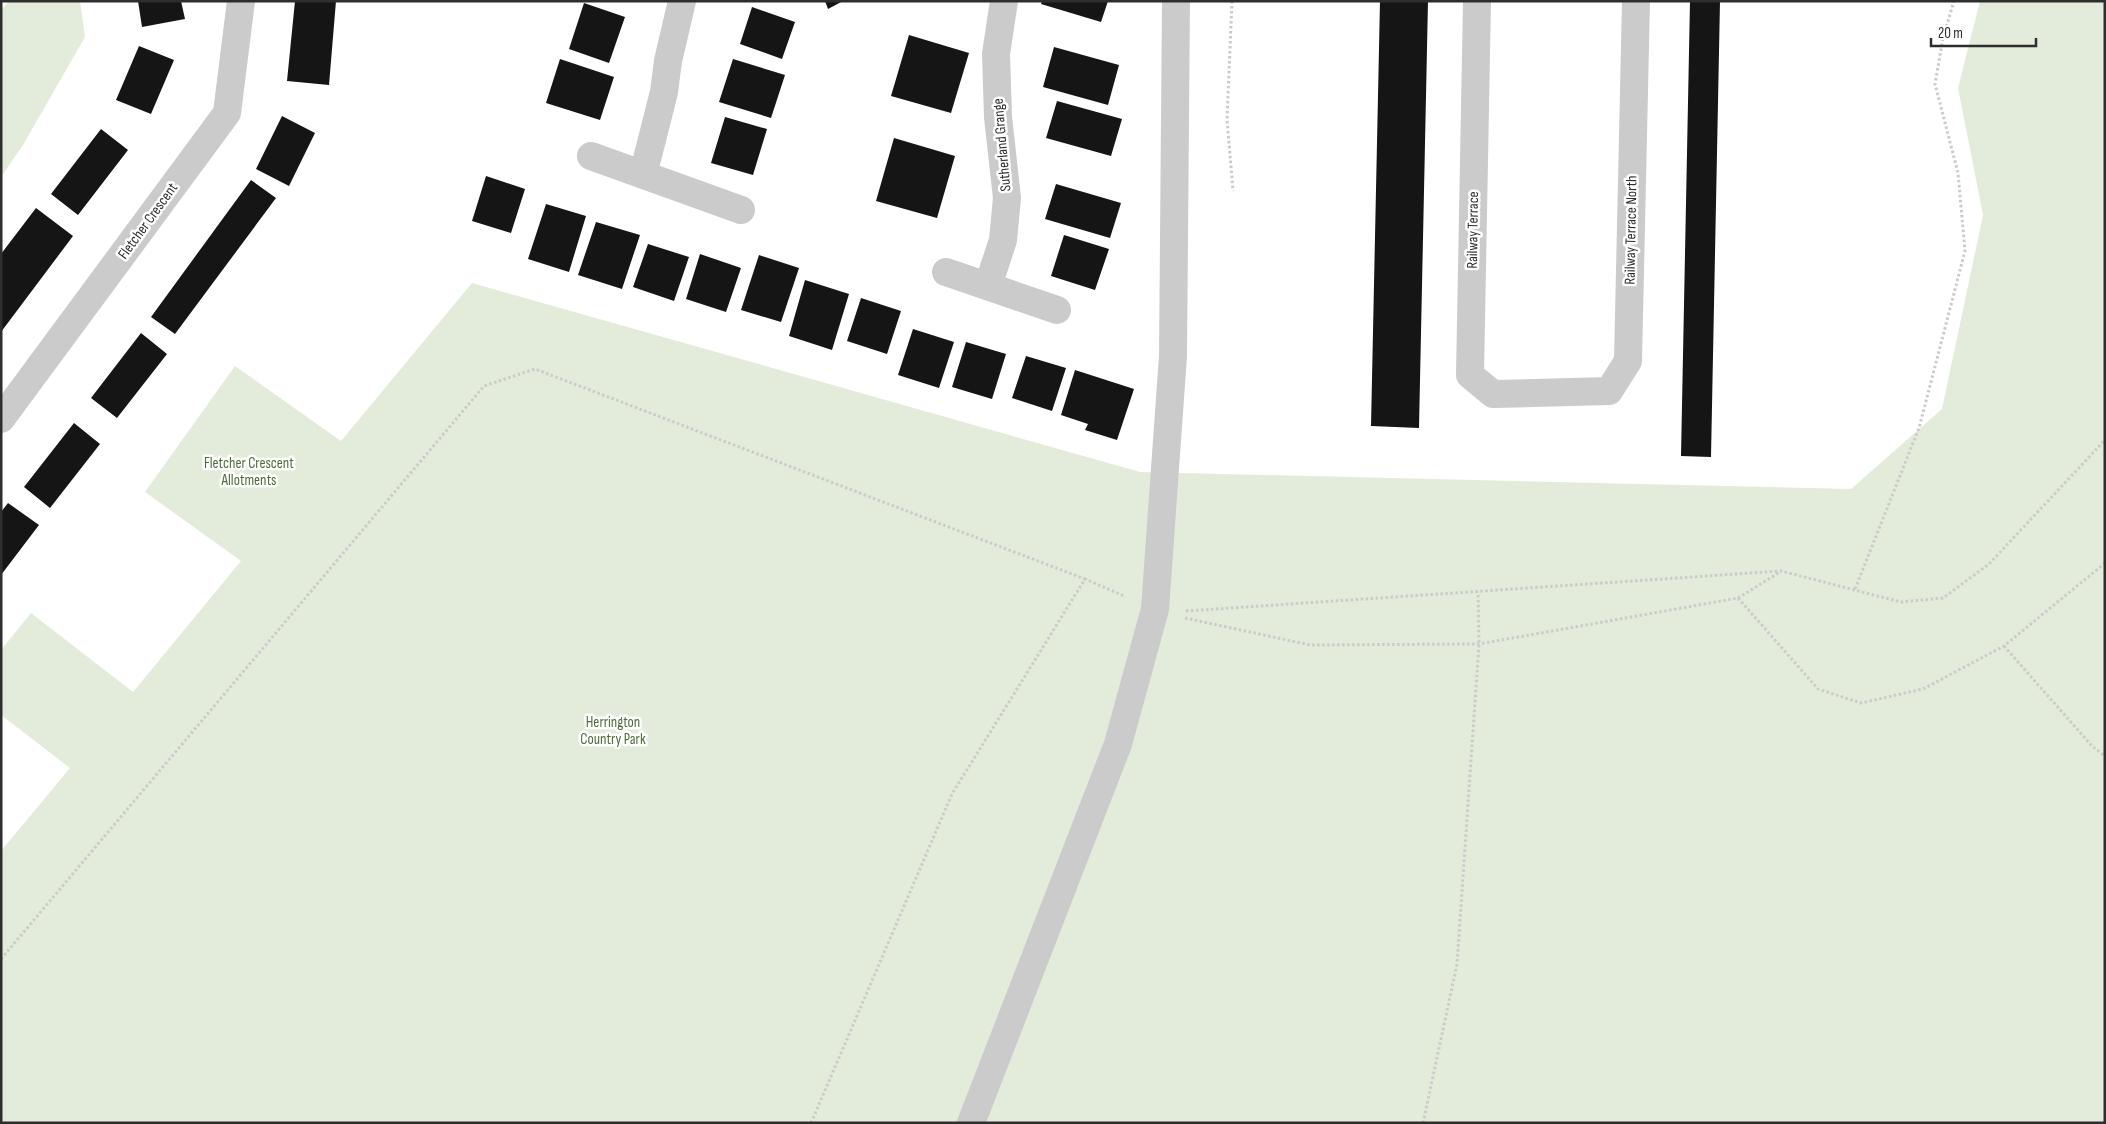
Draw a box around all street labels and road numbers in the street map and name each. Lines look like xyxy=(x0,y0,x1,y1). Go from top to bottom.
street label: Sutherland Grange xyxy=(988,98,1016,192)
street label: Railway Terrace North xyxy=(1621,175,1641,285)
street label: Fletcher Crescent xyxy=(114,179,182,263)
street label: Railway Terrace xyxy=(1463,191,1483,269)

